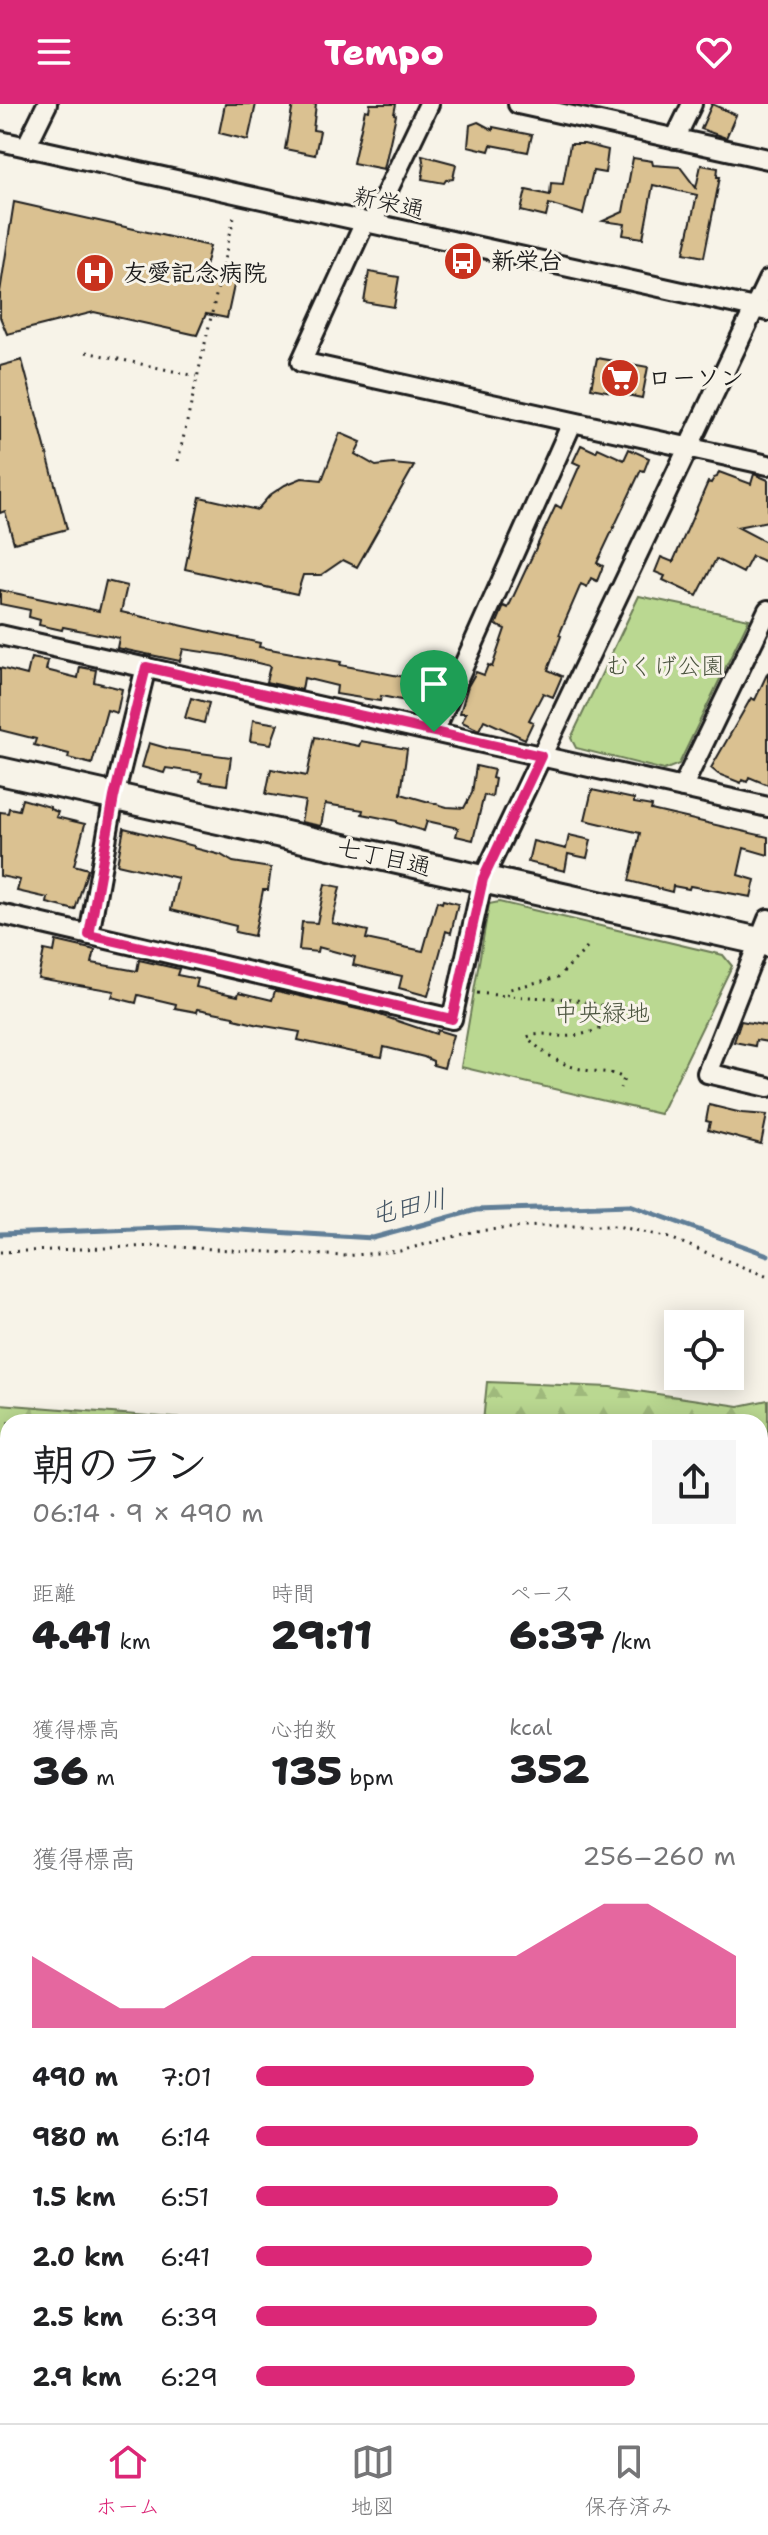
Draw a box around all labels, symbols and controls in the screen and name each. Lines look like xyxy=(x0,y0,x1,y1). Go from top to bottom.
text: Tempo xyxy=(324,28,444,77)
icon: menu xyxy=(32,30,76,74)
icon: heart xyxy=(692,30,736,74)
street label: 新栄通 xyxy=(350,179,428,227)
bus stop icon: 新栄台 xyxy=(442,240,484,282)
place label: 新栄台 xyxy=(491,245,563,277)
hospital icon: 友愛記念病院 xyxy=(74,252,116,294)
place label: 友愛記念病院 xyxy=(123,257,267,289)
supermarket icon: ローソン xyxy=(599,357,641,399)
place label: ローソン xyxy=(648,362,744,394)
pin xyxy=(400,650,468,732)
park label: むくげ公園 xyxy=(605,650,725,682)
icon: arrive xyxy=(412,662,456,706)
street label: 七丁目通 xyxy=(334,831,434,883)
park label: 中央緑地 xyxy=(554,997,650,1029)
water label: 屯田川 xyxy=(366,1180,450,1232)
map controls xyxy=(664,1310,744,1390)
button: locate xyxy=(664,1310,744,1390)
text: 朝のラン xyxy=(32,1435,208,1494)
button: share xyxy=(652,1440,736,1524)
text: 06:14 · 9 × 490 m xyxy=(32,1495,264,1530)
text: 距離 xyxy=(32,1579,76,1608)
text: 時間 xyxy=(271,1579,315,1608)
text: ペース xyxy=(509,1579,574,1608)
text: 4.41 xyxy=(32,1608,112,1662)
text: 29:11 xyxy=(271,1608,372,1662)
text: 6:37 xyxy=(509,1608,605,1662)
text: km xyxy=(112,1627,151,1656)
text: /km xyxy=(605,1627,651,1656)
text: kcal xyxy=(509,1713,552,1742)
text: 獲得標高 xyxy=(32,1715,120,1744)
text: 心拍数 xyxy=(271,1715,337,1744)
text: 352 xyxy=(509,1742,590,1796)
text: 36 xyxy=(32,1744,88,1798)
text: 135 xyxy=(271,1744,342,1798)
text: m xyxy=(88,1763,115,1792)
text: bpm xyxy=(342,1763,394,1792)
text: 256–260 m xyxy=(582,1838,736,1873)
text: 獲得標高 xyxy=(32,1841,136,1876)
text: 490 m xyxy=(32,2059,118,2094)
text: 7:01 xyxy=(160,2059,212,2094)
text: 980 m xyxy=(32,2119,119,2154)
text: 6:14 xyxy=(160,2119,210,2154)
text: 1.5 km xyxy=(32,2179,116,2214)
text: 6:51 xyxy=(160,2179,210,2214)
text: 2.0 km xyxy=(32,2239,124,2274)
text: 6:41 xyxy=(160,2239,211,2274)
text: 2.5 km xyxy=(32,2299,123,2334)
text: 6:39 xyxy=(160,2299,218,2334)
text: 2.9 km xyxy=(32,2359,122,2394)
text: 6:29 xyxy=(160,2359,218,2394)
tab: ホーム xyxy=(95,2440,160,2521)
tab: 地図 xyxy=(351,2440,395,2521)
tab: 保存済み xyxy=(585,2440,673,2521)

